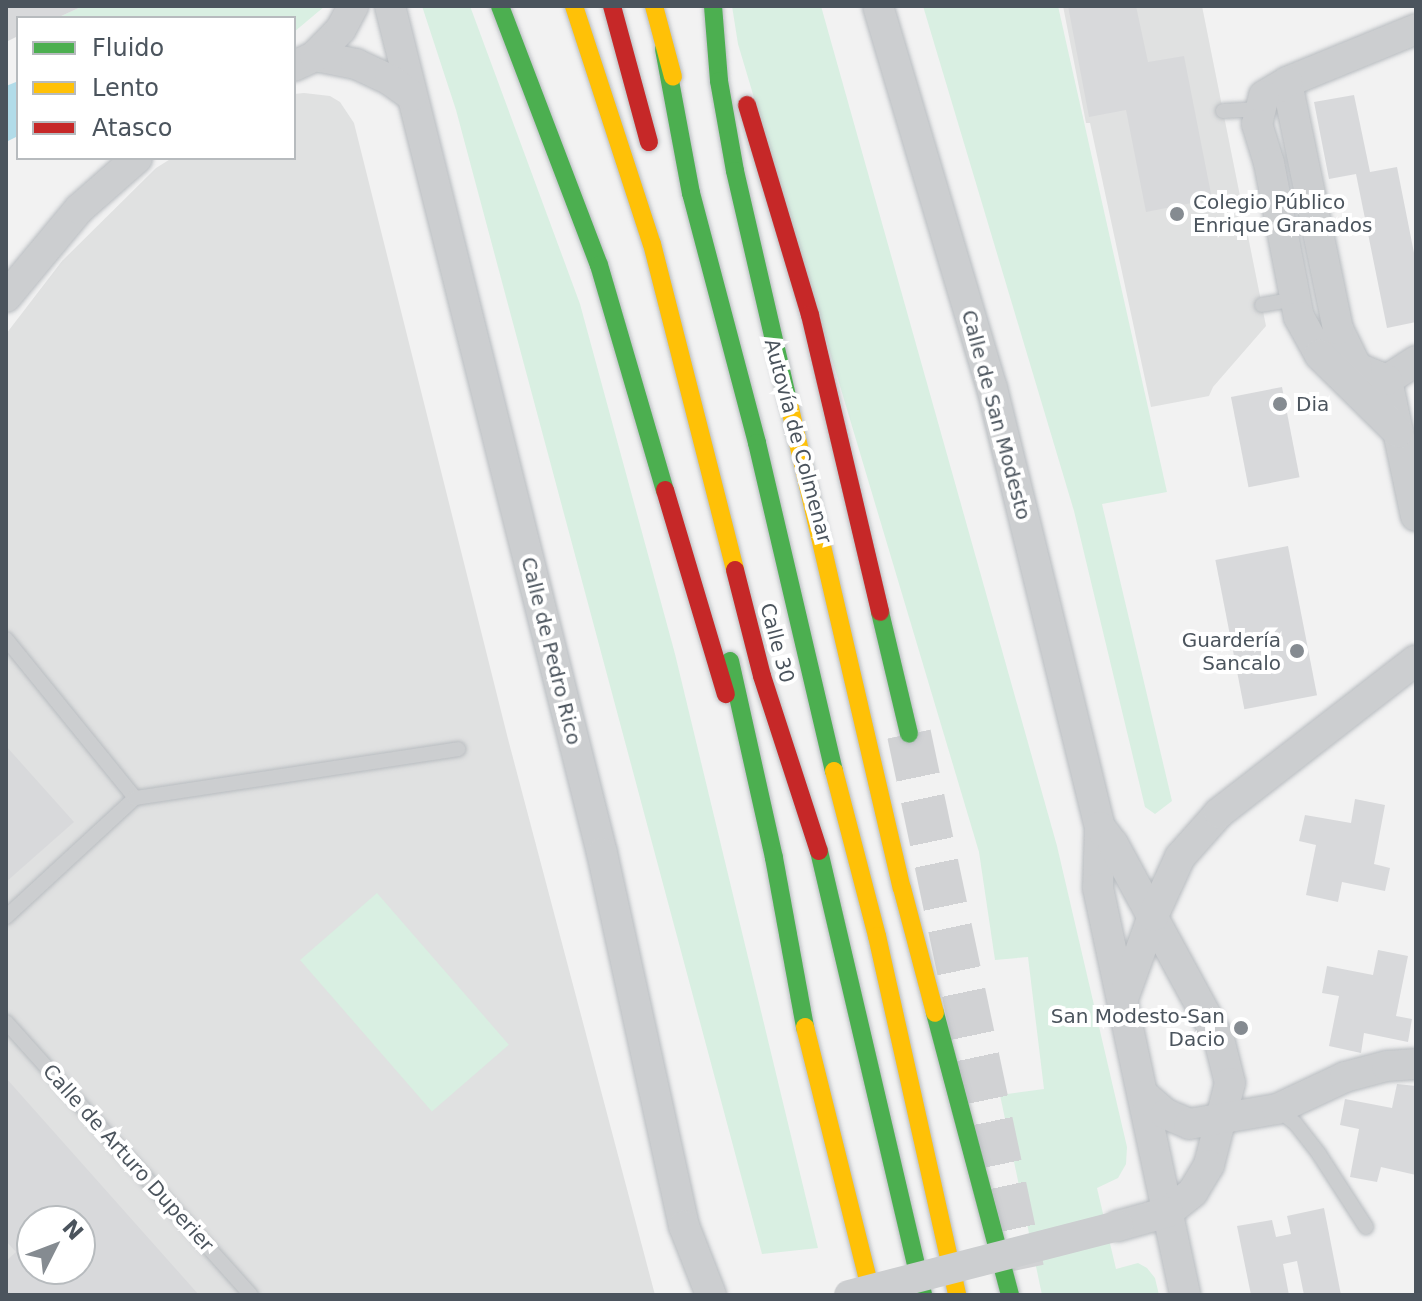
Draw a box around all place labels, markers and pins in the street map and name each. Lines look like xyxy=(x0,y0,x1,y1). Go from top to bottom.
place label: Colegio Público Enrique Granados xyxy=(1193,190,1372,237)
marker: Colegio Público Enrique Granados xyxy=(1168,205,1186,223)
place label: Dia xyxy=(1296,392,1329,416)
marker: Dia xyxy=(1271,395,1289,413)
place label: Guardería Sancalo xyxy=(1182,628,1281,675)
marker: Guardería Sancalo xyxy=(1288,642,1306,660)
place label: San Modesto-San Dacio xyxy=(1051,1004,1225,1051)
marker: San Modesto-San Dacio xyxy=(1232,1019,1250,1037)

